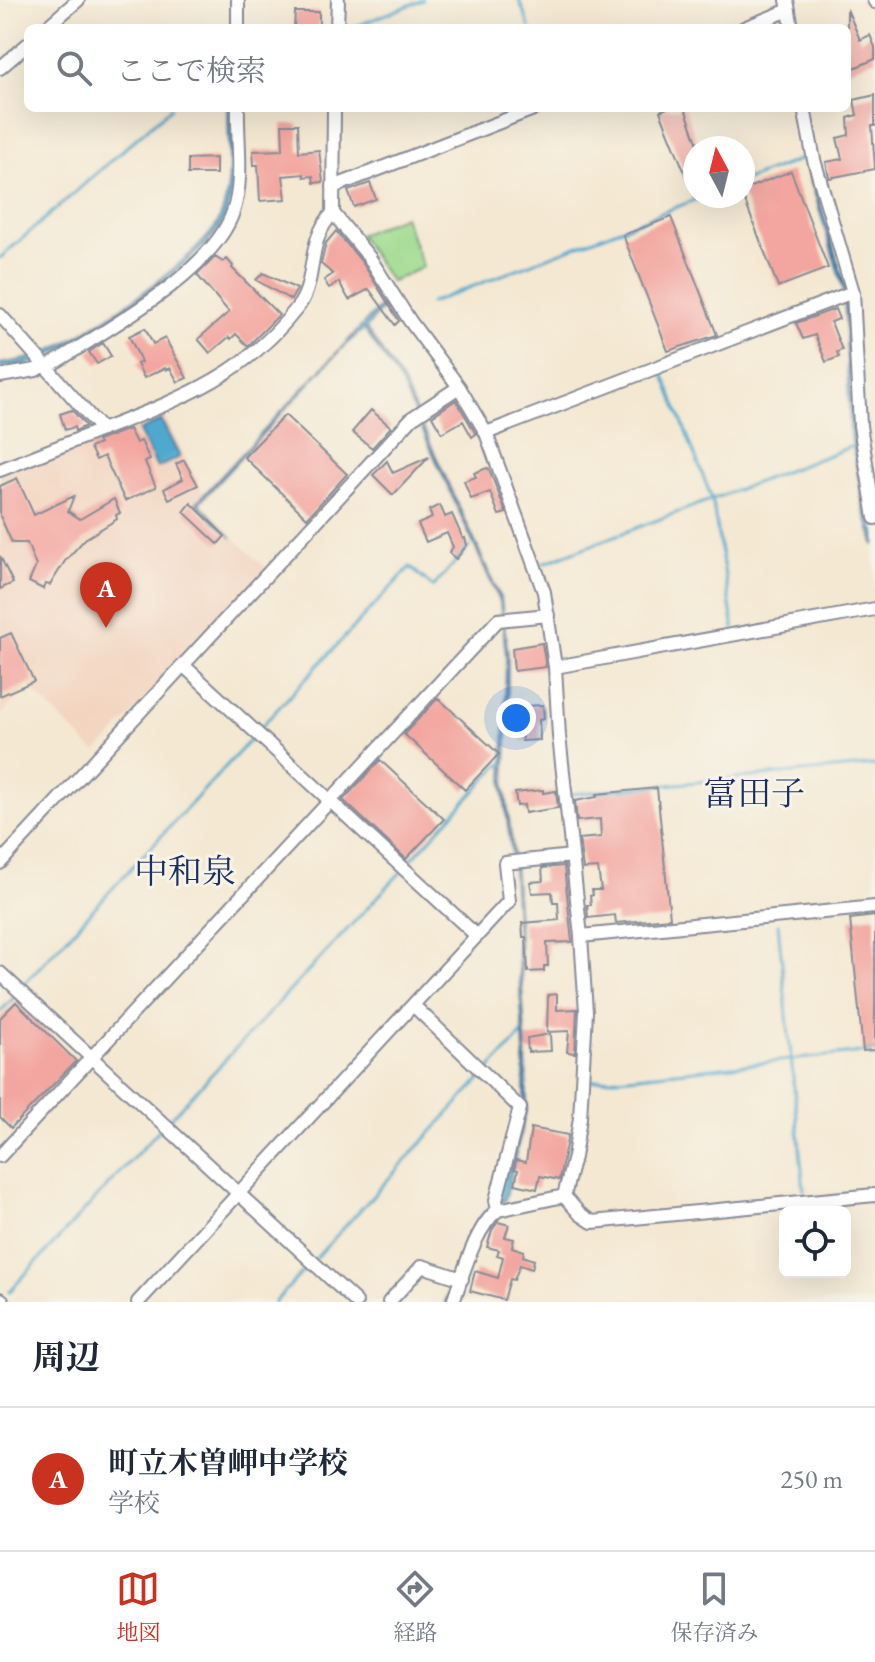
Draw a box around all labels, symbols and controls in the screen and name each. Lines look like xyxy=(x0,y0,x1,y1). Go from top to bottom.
search box xyxy=(24,24,851,112)
icon: search xyxy=(52,46,96,90)
text: ここで検索 xyxy=(116,51,266,90)
north arrow xyxy=(683,136,755,208)
pin: A xyxy=(80,562,132,628)
your location xyxy=(496,698,536,738)
district label: 富田子 xyxy=(703,771,805,815)
district label: 中和泉 xyxy=(134,849,236,893)
map controls xyxy=(779,1206,851,1278)
button: locate xyxy=(779,1206,851,1278)
text: 周辺 xyxy=(32,1335,100,1379)
text: 町立木曽岬中学校 xyxy=(108,1443,348,1482)
text: A xyxy=(49,1462,67,1496)
text: 250 m xyxy=(780,1462,843,1496)
text: 学校 xyxy=(108,1486,160,1520)
tab: 地図 xyxy=(116,1567,161,1647)
tab: 経路 xyxy=(393,1567,438,1647)
tab: 保存済み xyxy=(670,1567,759,1647)

